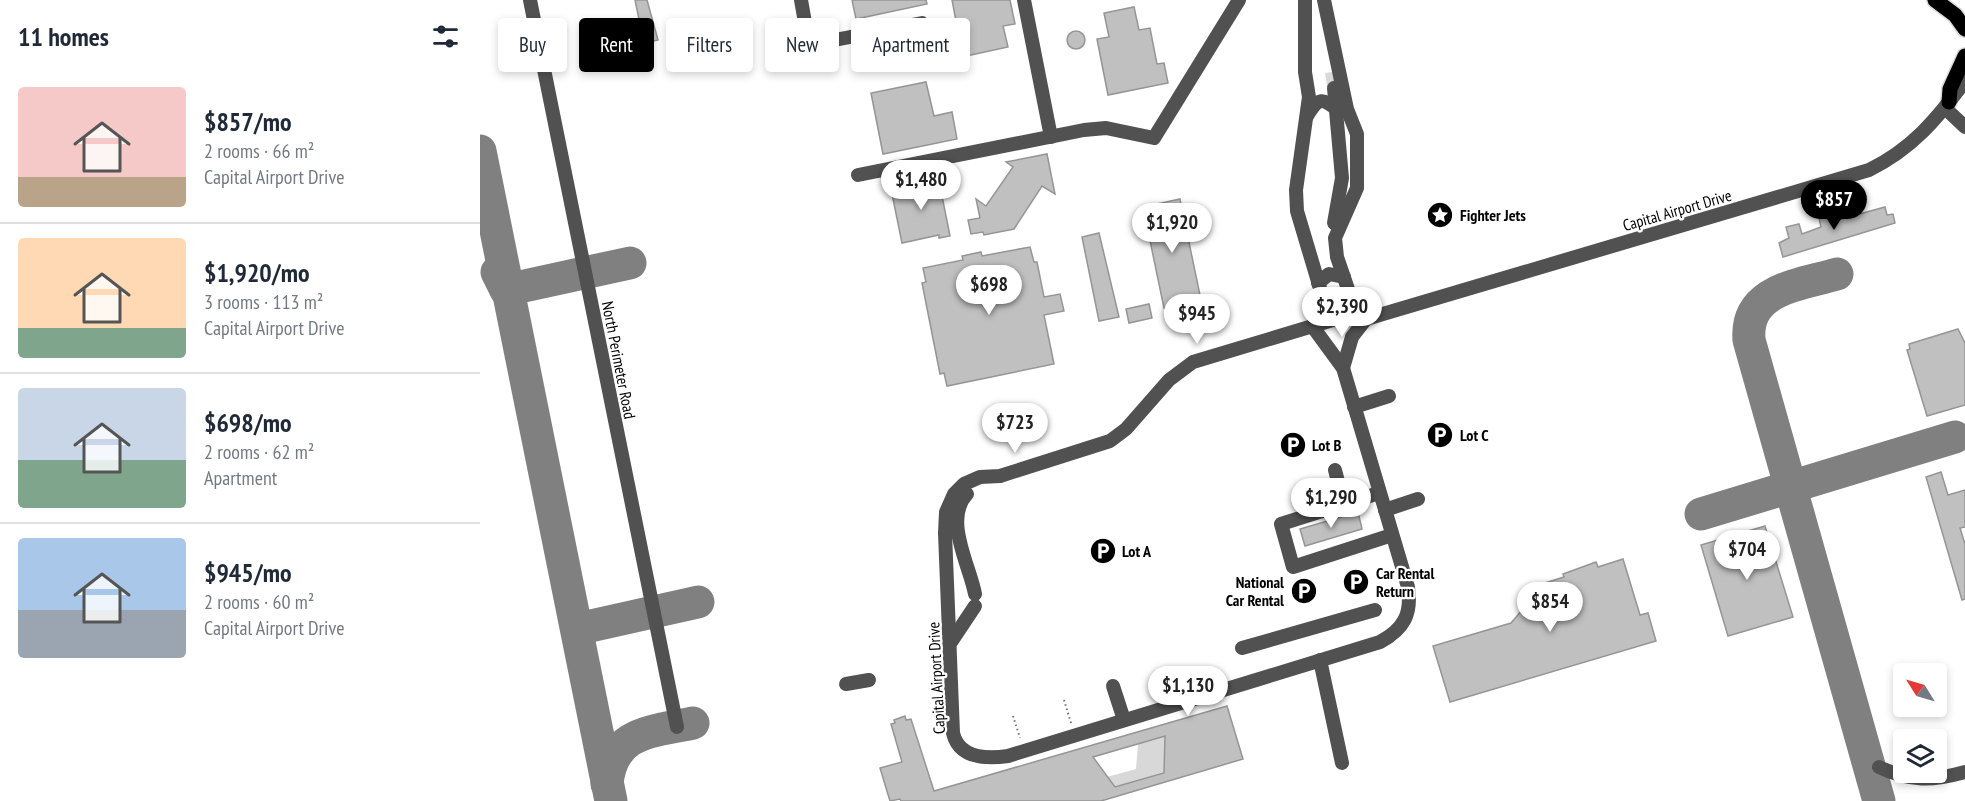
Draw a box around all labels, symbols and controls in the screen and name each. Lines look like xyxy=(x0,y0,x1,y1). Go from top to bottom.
chip: Buy xyxy=(498,18,567,72)
chip: Rent xyxy=(579,18,654,72)
chip: Filters xyxy=(666,18,753,72)
chip: New xyxy=(765,18,839,72)
chip: Apartment xyxy=(851,18,970,72)
text: 11 homes xyxy=(18,20,109,53)
icon: filters xyxy=(429,20,462,53)
text: $857/mo xyxy=(204,105,292,138)
icon: home xyxy=(66,111,138,183)
text: 2 rooms · 66 m² xyxy=(204,138,314,164)
pin: $1,480 xyxy=(872,160,970,211)
text: Capital Airport Drive xyxy=(204,164,344,190)
text: $1,480 xyxy=(895,166,947,192)
pin: $857 xyxy=(1798,180,1870,231)
street label: Capital Airport Drive xyxy=(1620,185,1734,235)
text: $857 xyxy=(1815,186,1853,212)
place icon: Fighter Jets xyxy=(1425,200,1455,230)
pin: $1,920 xyxy=(1123,203,1221,254)
place label: Fighter Jets xyxy=(1460,205,1526,225)
text: $1,920 xyxy=(1146,209,1198,235)
text: $1,920/mo xyxy=(204,256,310,289)
icon: home xyxy=(66,262,138,334)
pin: $698 xyxy=(953,265,1025,316)
text: $698 xyxy=(970,271,1008,297)
pin: $2,390 xyxy=(1293,287,1391,338)
text: 3 rooms · 113 m² xyxy=(204,289,323,315)
text: $2,390 xyxy=(1316,293,1368,319)
pin: $945 xyxy=(1161,294,1233,345)
street label: North Perimeter Road xyxy=(598,300,640,421)
text: $945 xyxy=(1178,300,1216,326)
text: Capital Airport Drive xyxy=(204,315,344,341)
pin: $723 xyxy=(979,403,1051,454)
text: $698/mo xyxy=(204,406,292,439)
text: $723 xyxy=(996,409,1034,435)
icon: home xyxy=(66,412,138,484)
parking icon: Lot C xyxy=(1425,420,1455,450)
place label: Lot C xyxy=(1460,425,1489,445)
parking icon: Lot B xyxy=(1278,430,1308,460)
place label: Lot B xyxy=(1312,435,1341,455)
text: 2 rooms · 62 m² xyxy=(204,439,314,465)
text: Apartment xyxy=(204,465,277,491)
pin: $1,290 xyxy=(1282,478,1380,529)
text: $1,290 xyxy=(1305,484,1357,510)
pin: $704 xyxy=(1711,530,1783,581)
parking icon: Lot A xyxy=(1088,536,1118,566)
text: $704 xyxy=(1728,536,1766,562)
place label: Lot A xyxy=(1122,541,1152,561)
text: $945/mo xyxy=(204,556,292,589)
icon: home xyxy=(66,562,138,634)
place label: Car Rental Return xyxy=(1376,563,1434,601)
parking icon: Car Rental Return xyxy=(1341,567,1371,597)
place label: National Car Rental xyxy=(1226,572,1284,610)
parking icon: National Car Rental xyxy=(1289,576,1319,606)
pin: $854 xyxy=(1514,582,1586,633)
text: $854 xyxy=(1531,588,1569,614)
text: 2 rooms · 60 m² xyxy=(204,589,314,615)
text: Capital Airport Drive xyxy=(204,615,344,641)
street label: Capital Airport Drive xyxy=(923,621,949,735)
north arrow xyxy=(1893,663,1947,717)
map controls xyxy=(1893,663,1947,783)
pin: $1,130 xyxy=(1139,666,1237,717)
text: $1,130 xyxy=(1162,672,1214,698)
button: layers xyxy=(1893,729,1947,783)

